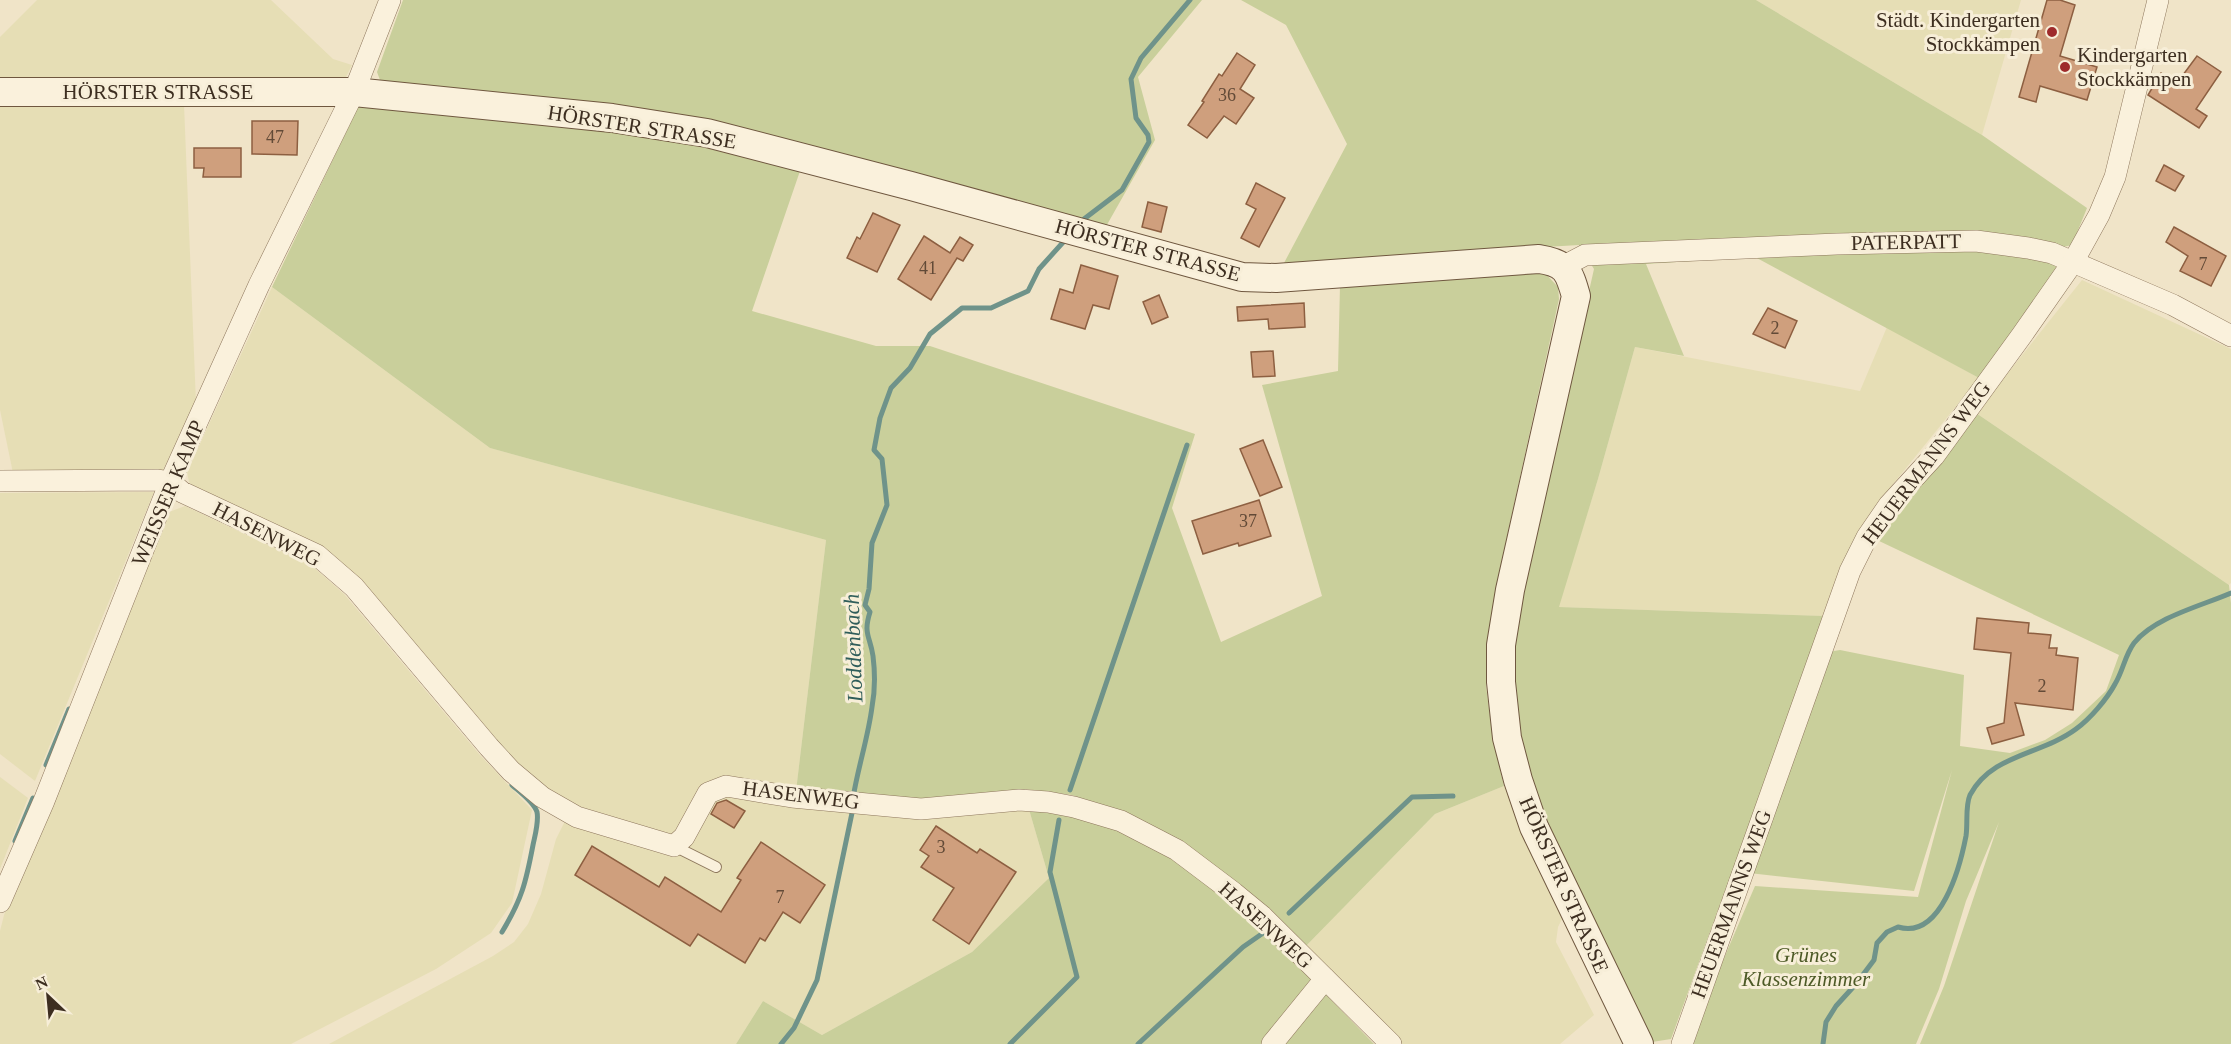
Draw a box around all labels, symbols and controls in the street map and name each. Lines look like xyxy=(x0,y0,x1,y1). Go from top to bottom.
place label: Städt. Kindergarten Stockkämpen xyxy=(1876,8,2040,56)
marker: Städt. Kindergarten Stockkämpen xyxy=(2045,25,2059,39)
place label: Kindergarten Stockkämpen xyxy=(2077,43,2192,91)
marker: Kindergarten Stockkämpen xyxy=(2058,60,2072,74)
street label: HÖRSTER STRASSE xyxy=(63,80,253,104)
house number: 36 xyxy=(1218,85,1236,105)
street label: HÖRSTER STRASSE xyxy=(546,100,738,154)
house number: 47 xyxy=(266,127,284,147)
street label: HÖRSTER STRASSE xyxy=(1053,214,1243,286)
street label: PATERPATT xyxy=(1851,229,1962,255)
house number: 7 xyxy=(2199,254,2208,274)
house number: 41 xyxy=(919,258,937,278)
house number: 2 xyxy=(1771,318,1780,338)
street label: HEUERMANNS WEG xyxy=(1857,377,1995,549)
street label: WEISSER KAMP xyxy=(127,417,209,569)
street label: HASENWEG xyxy=(209,497,325,571)
house number: 37 xyxy=(1239,511,1257,531)
water label: Loddenbach xyxy=(839,593,867,704)
house number: 2 xyxy=(2038,676,2047,696)
street label: HASENWEG xyxy=(741,776,861,814)
street label: HÖRSTER STRASSE xyxy=(1514,793,1614,977)
street label: HEUERMANNS WEG xyxy=(1686,807,1776,1001)
house number: 3 xyxy=(937,837,946,857)
street label: HASENWEG xyxy=(1214,877,1318,973)
house number: 7 xyxy=(776,887,785,907)
park label: Grünes Klassenzimmer xyxy=(1741,943,1871,991)
north arrow xyxy=(18,966,78,1026)
text: N xyxy=(33,973,51,993)

